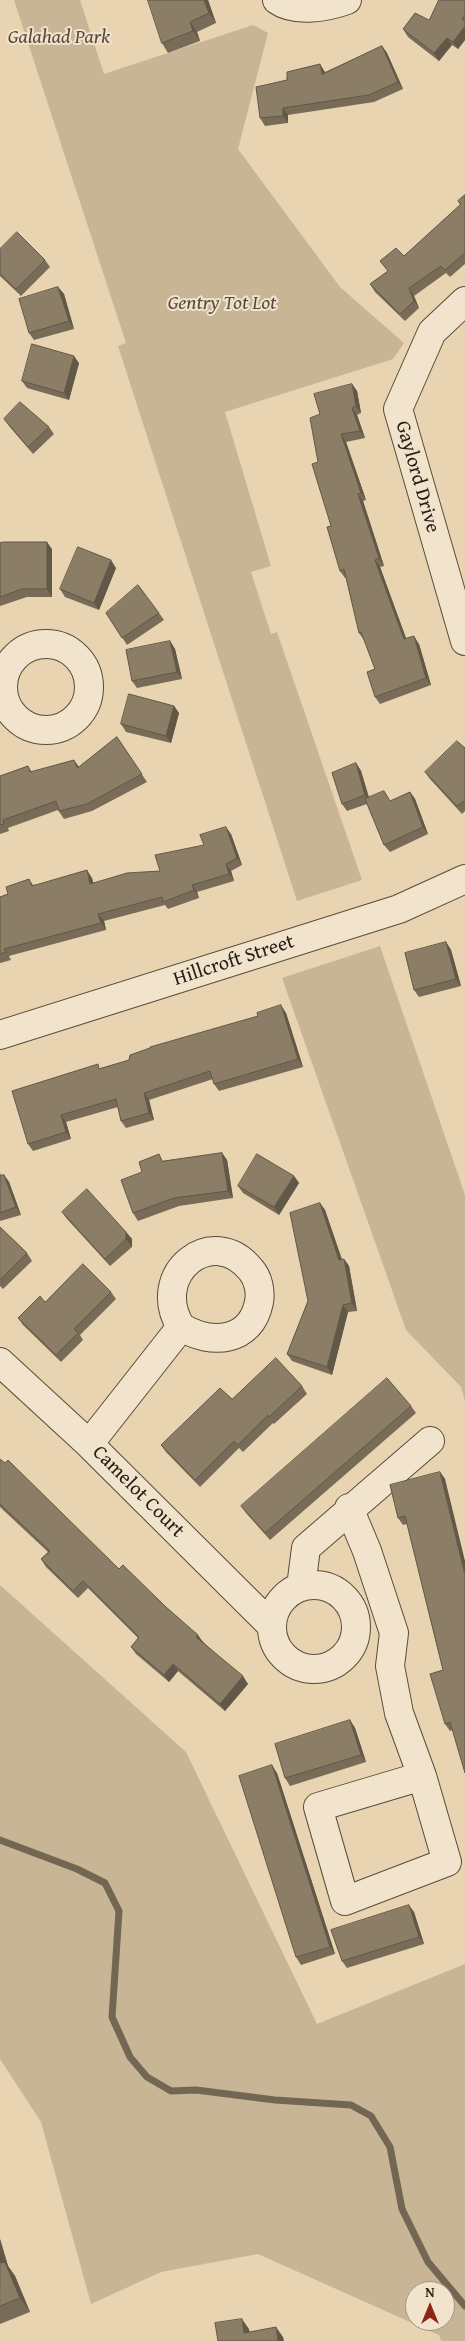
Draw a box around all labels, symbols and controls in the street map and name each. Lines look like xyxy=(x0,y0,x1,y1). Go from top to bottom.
park label: Galahad Park xyxy=(8,26,110,50)
park label: Gentry Tot Lot xyxy=(168,292,276,316)
street label: Gaylord Drive xyxy=(390,418,444,536)
street label: Hillcroft Street xyxy=(171,930,297,992)
street label: Camelot Court xyxy=(87,1441,189,1543)
north arrow xyxy=(405,2281,455,2331)
text: N xyxy=(425,2282,435,2302)

